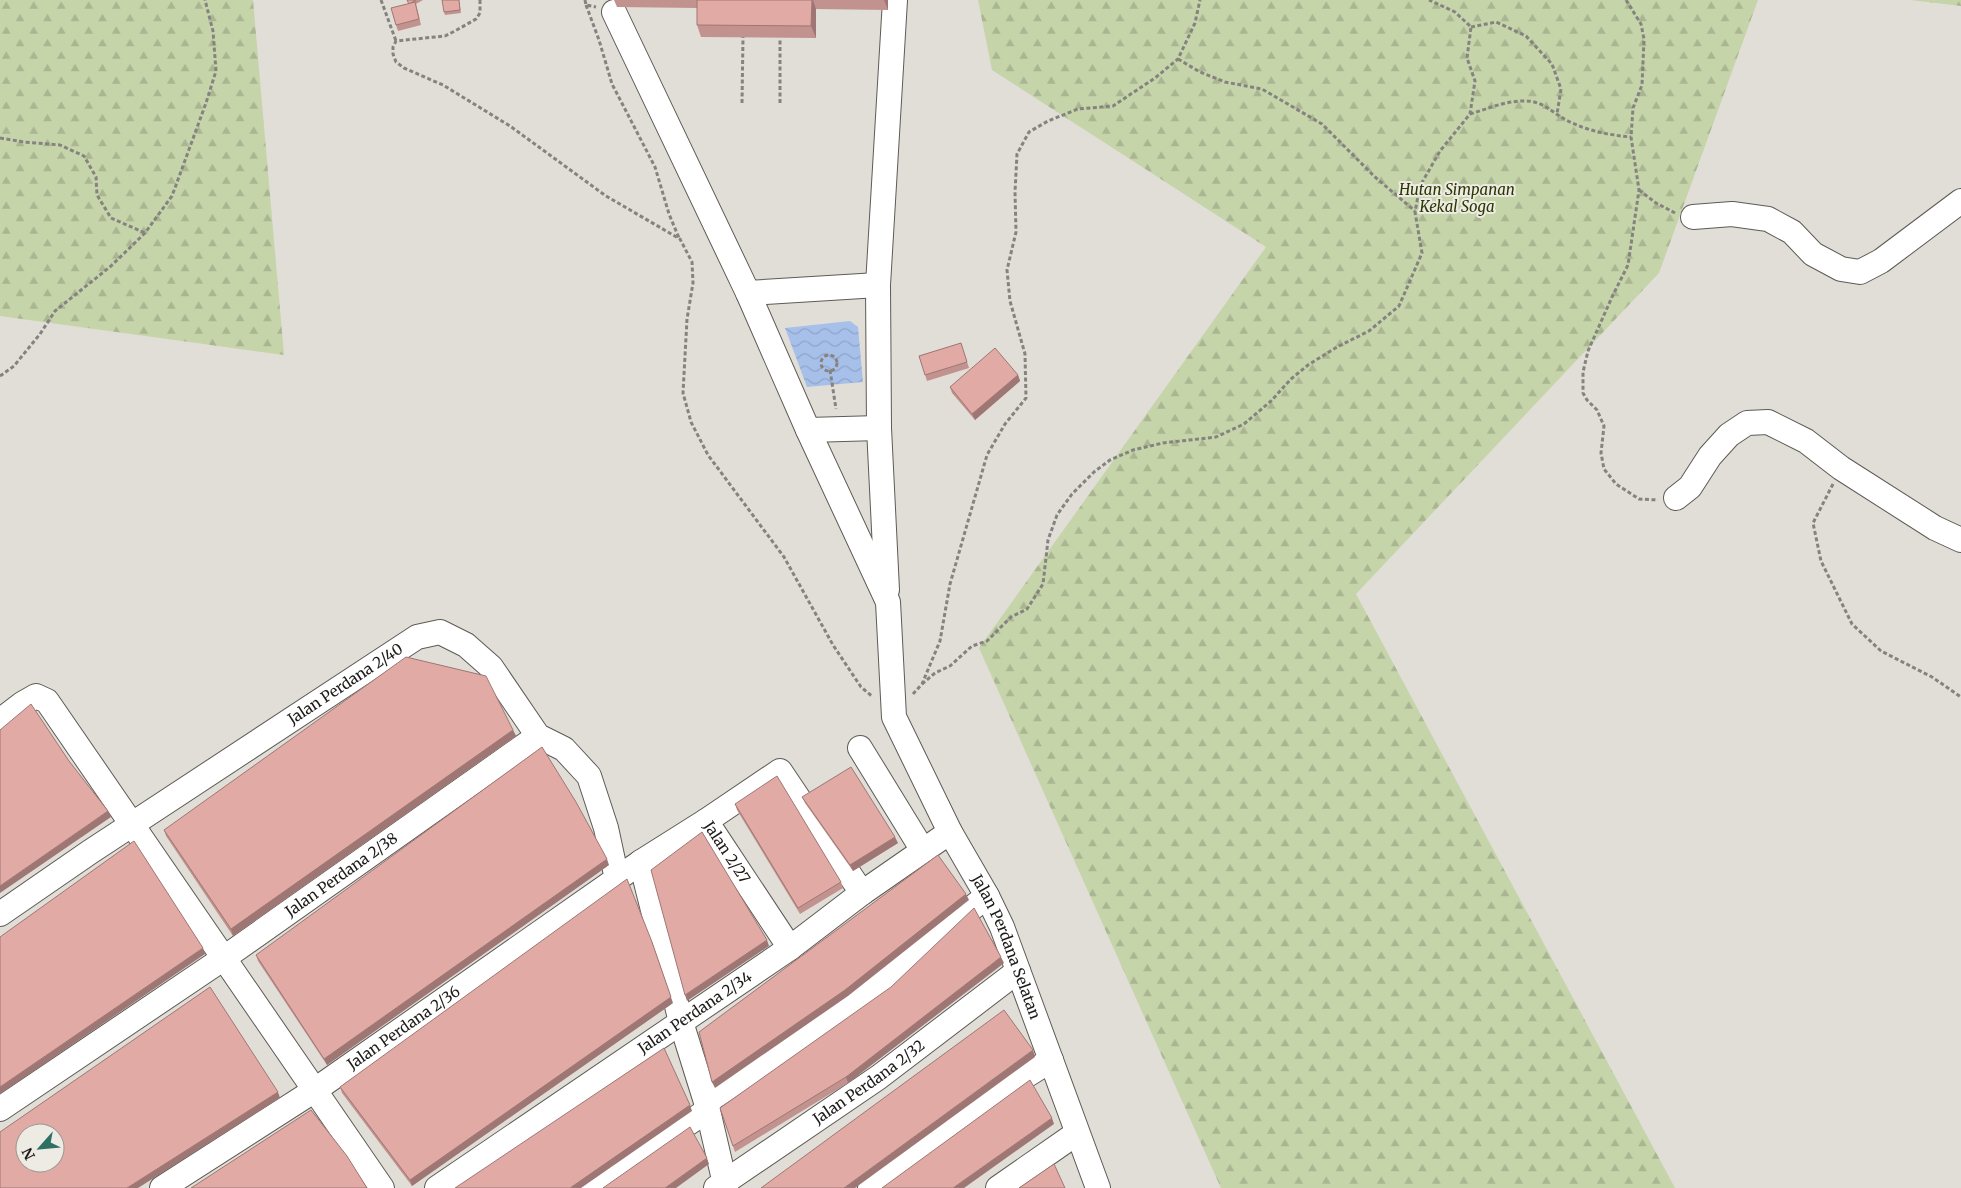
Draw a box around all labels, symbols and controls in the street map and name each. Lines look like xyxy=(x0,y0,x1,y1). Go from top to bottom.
park label: Hutan Simpanan Kekal Soga xyxy=(1398,180,1515,216)
street label: Jalan Perdana 2/40 xyxy=(283,639,406,729)
street label: Jalan 2/27 xyxy=(699,817,755,887)
street label: Jalan Perdana 2/38 xyxy=(280,828,401,921)
street label: Jalan Perdana Selatan xyxy=(967,870,1045,1022)
street label: Jalan Perdana 2/34 xyxy=(633,967,755,1058)
street label: Jalan Perdana 2/36 xyxy=(343,982,464,1074)
street label: Jalan Perdana 2/32 xyxy=(808,1035,928,1129)
north arrow xyxy=(15,1123,65,1173)
text: N xyxy=(18,1145,39,1163)

